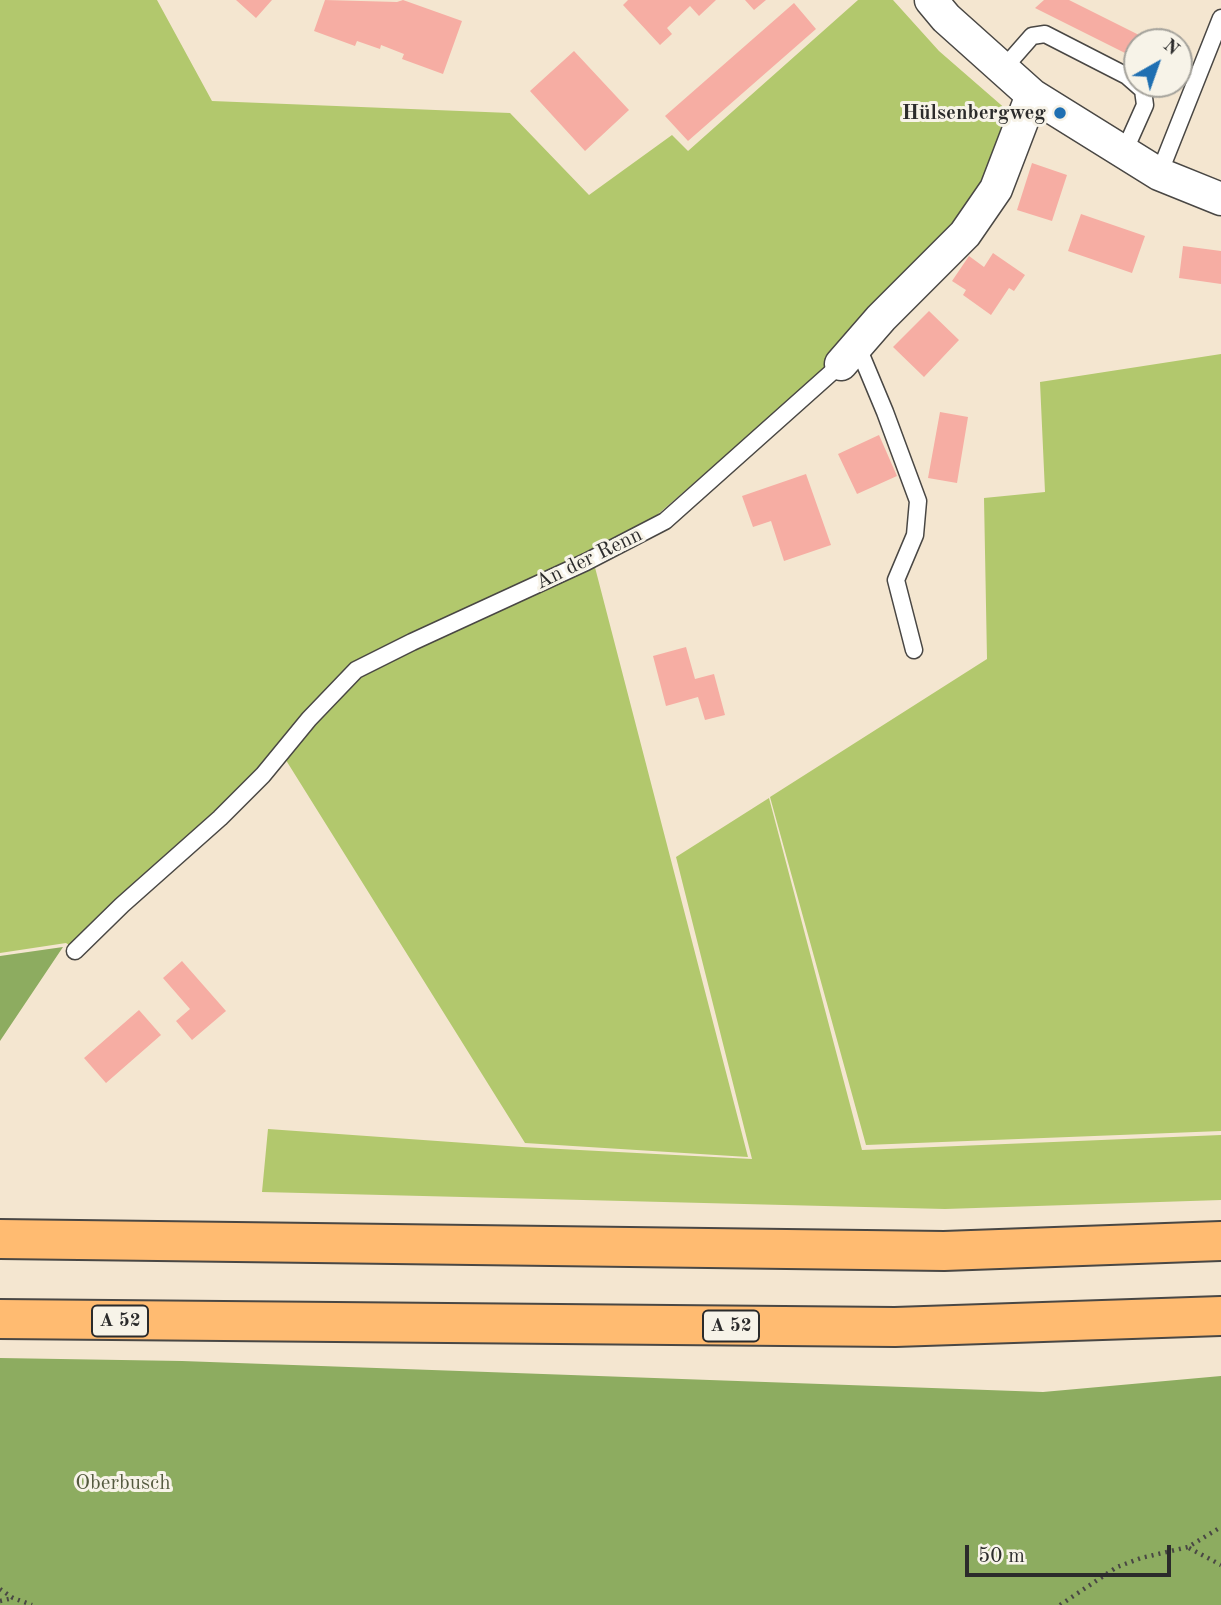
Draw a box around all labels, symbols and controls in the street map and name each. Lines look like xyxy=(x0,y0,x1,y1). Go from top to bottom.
north arrow xyxy=(1123,28,1193,98)
text: N xyxy=(1159,36,1182,60)
place label: Hülsenbergweg xyxy=(902,100,1046,126)
marker: Hülsenbergweg xyxy=(1052,105,1068,121)
street label: An der Renn xyxy=(531,522,647,596)
road number: A 52 xyxy=(92,1306,148,1336)
road number: A 52 xyxy=(703,1310,759,1342)
park label: Oberbusch xyxy=(75,1470,171,1496)
scale bar xyxy=(969,1532,1176,1576)
text: 50 m xyxy=(978,1546,1025,1567)

